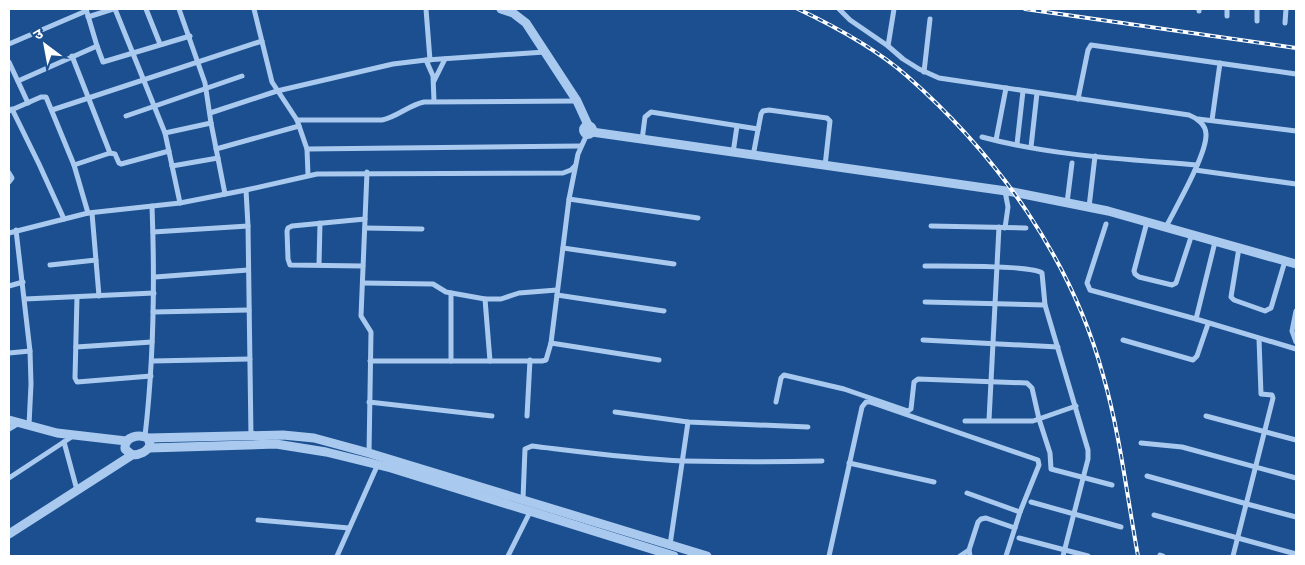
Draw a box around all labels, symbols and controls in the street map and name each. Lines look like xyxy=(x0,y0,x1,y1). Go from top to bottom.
north arrow xyxy=(20,20,70,70)
text: उ xyxy=(30,24,47,43)

